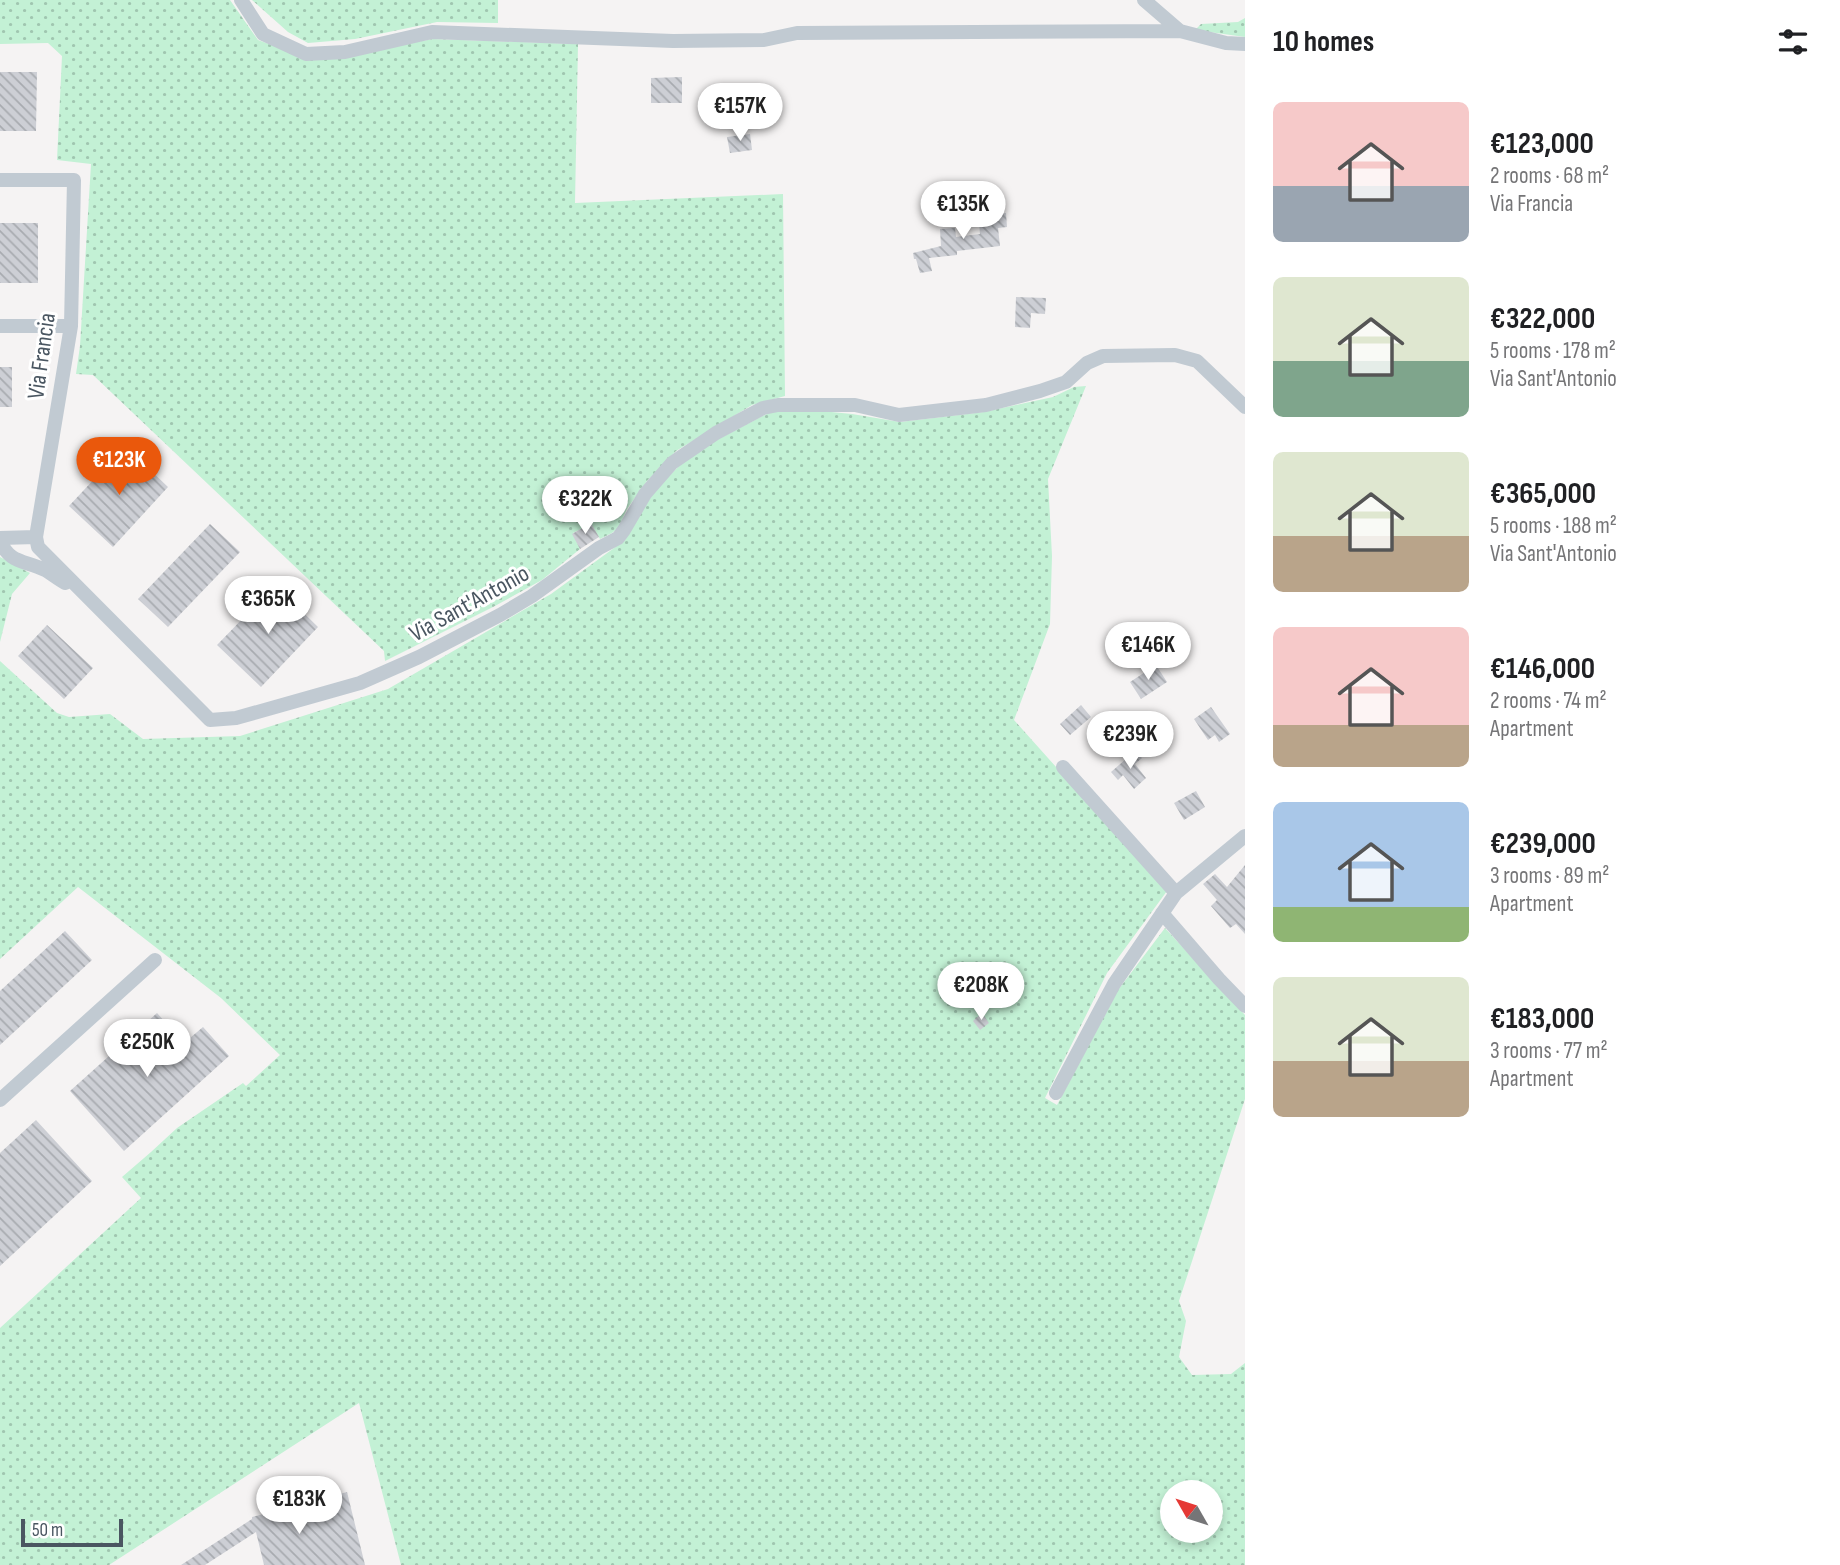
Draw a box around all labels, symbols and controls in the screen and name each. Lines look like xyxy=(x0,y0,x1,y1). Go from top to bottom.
icon: filters xyxy=(1774,23,1812,61)
text: 10 homes xyxy=(1273,24,1374,60)
pin: €157K xyxy=(691,83,789,143)
text: €157K xyxy=(714,92,766,120)
text: €123,000 xyxy=(1490,126,1594,162)
icon: home xyxy=(1329,130,1413,214)
text: 2 rooms · 68 m² xyxy=(1490,162,1609,190)
pin: €135K xyxy=(914,182,1012,241)
text: €135K xyxy=(937,190,989,218)
text: Via Francia xyxy=(1490,190,1573,218)
text: €322,000 xyxy=(1490,301,1595,337)
icon: home xyxy=(1329,305,1413,389)
street label: Via Francia xyxy=(21,311,62,401)
text: 5 rooms · 178 m² xyxy=(1490,337,1616,365)
text: Via Sant'Antonio xyxy=(1490,365,1617,393)
pin: €123K xyxy=(70,438,168,497)
text: €123K xyxy=(92,446,146,474)
pin: €322K xyxy=(536,476,634,536)
text: €365,000 xyxy=(1490,476,1596,512)
icon: home xyxy=(1329,480,1413,564)
text: €322K xyxy=(558,485,612,513)
text: 5 rooms · 188 m² xyxy=(1490,512,1617,540)
text: Via Sant'Antonio xyxy=(1490,540,1617,568)
street label: Via Sant'Antonio xyxy=(404,559,534,648)
pin: €365K xyxy=(219,576,317,636)
text: €365K xyxy=(241,585,295,613)
pin: €146K xyxy=(1099,622,1197,682)
text: €146K xyxy=(1121,631,1175,659)
text: €146,000 xyxy=(1490,651,1595,687)
icon: home xyxy=(1329,655,1413,739)
text: 2 rooms · 74 m² xyxy=(1490,687,1607,715)
pin: €239K xyxy=(1081,712,1179,771)
text: Apartment xyxy=(1490,715,1574,743)
text: €239K xyxy=(1103,720,1157,748)
text: €239,000 xyxy=(1490,826,1596,862)
icon: home xyxy=(1329,830,1413,914)
text: 3 rooms · 89 m² xyxy=(1490,862,1609,890)
text: Apartment xyxy=(1490,890,1574,918)
pin: €208K xyxy=(932,962,1030,1022)
text: €208K xyxy=(953,971,1009,999)
text: €183,000 xyxy=(1490,1001,1594,1037)
icon: home xyxy=(1329,1005,1413,1089)
pin: €250K xyxy=(98,1020,196,1079)
text: €250K xyxy=(120,1028,174,1056)
text: 3 rooms · 77 m² xyxy=(1490,1037,1608,1065)
text: Apartment xyxy=(1490,1065,1574,1093)
pin: €183K xyxy=(250,1476,348,1536)
north arrow xyxy=(1160,1480,1223,1544)
map controls xyxy=(1160,1480,1223,1543)
text: €183K xyxy=(272,1485,326,1513)
scale bar xyxy=(21,1516,122,1548)
text: 50 m xyxy=(32,1519,63,1542)

